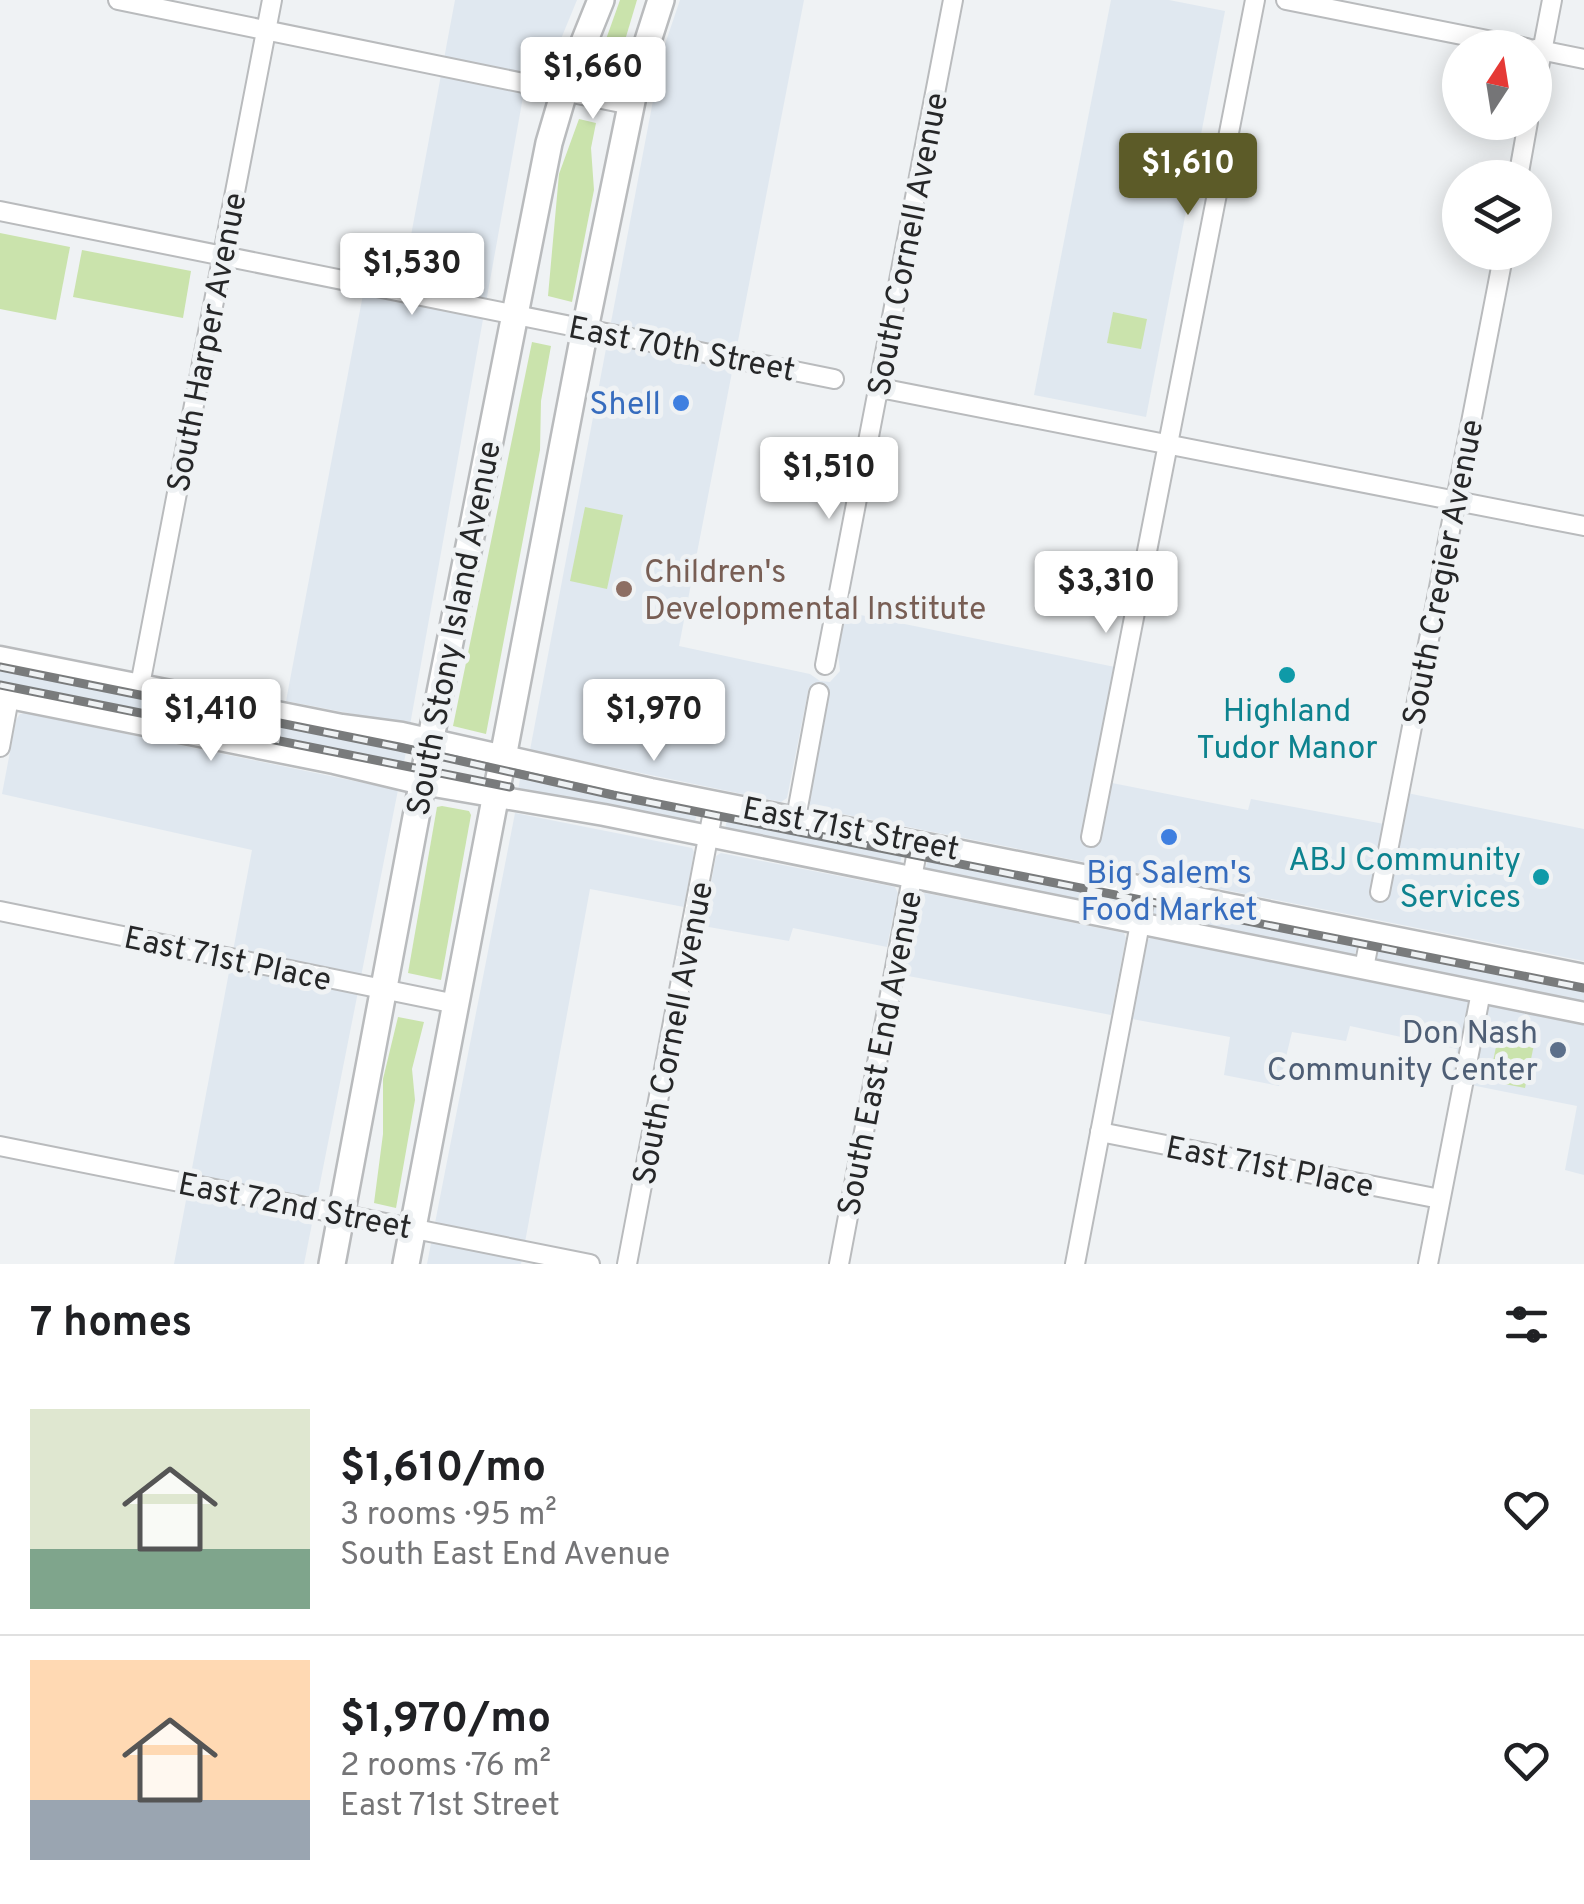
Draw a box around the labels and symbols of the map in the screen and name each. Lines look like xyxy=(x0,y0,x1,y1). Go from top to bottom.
north arrow xyxy=(1442,30,1552,140)
pin: $1,660 xyxy=(512,37,674,122)
street label: South Cornell Avenue xyxy=(861,90,959,400)
pin: $1,610 xyxy=(1107,133,1269,218)
street label: South Harper Avenue xyxy=(160,189,258,496)
pin: $1,530 xyxy=(331,233,493,318)
street label: East 70th Street xyxy=(565,309,798,393)
place label: Shell xyxy=(589,386,661,426)
marker: Shell xyxy=(670,392,692,414)
street label: South Cregier Avenue xyxy=(1396,416,1494,729)
pin: $1,510 xyxy=(748,437,910,522)
street label: South Stony Island Avenue xyxy=(400,438,512,819)
pin: $3,310 xyxy=(1025,551,1187,636)
place label: Children's Developmental Institute xyxy=(644,554,986,631)
marker: Children's Developmental Institute xyxy=(613,578,635,600)
marker: Highland Tudor Manor xyxy=(1276,664,1298,686)
pin: $1,410 xyxy=(130,679,292,764)
pin: $1,970 xyxy=(573,679,735,764)
place label: Highland Tudor Manor xyxy=(1196,693,1378,770)
street label: East 71st Street xyxy=(739,790,962,872)
marker: Big Salem's Food Market xyxy=(1158,826,1180,848)
place label: ABJ Community Services xyxy=(1288,842,1521,919)
place label: Big Salem's Food Market xyxy=(1081,855,1258,932)
marker: ABJ Community Services xyxy=(1530,866,1552,888)
street label: South Cornell Avenue xyxy=(626,879,724,1189)
street label: South East End Avenue xyxy=(831,888,933,1220)
street label: East 71st Place xyxy=(120,919,335,1002)
place label: Don Nash Community Center xyxy=(1267,1015,1538,1092)
marker: Don Nash Community Center xyxy=(1547,1039,1569,1061)
street label: East 71st Place xyxy=(1162,1129,1377,1209)
street label: East 72nd Street xyxy=(174,1166,414,1250)

